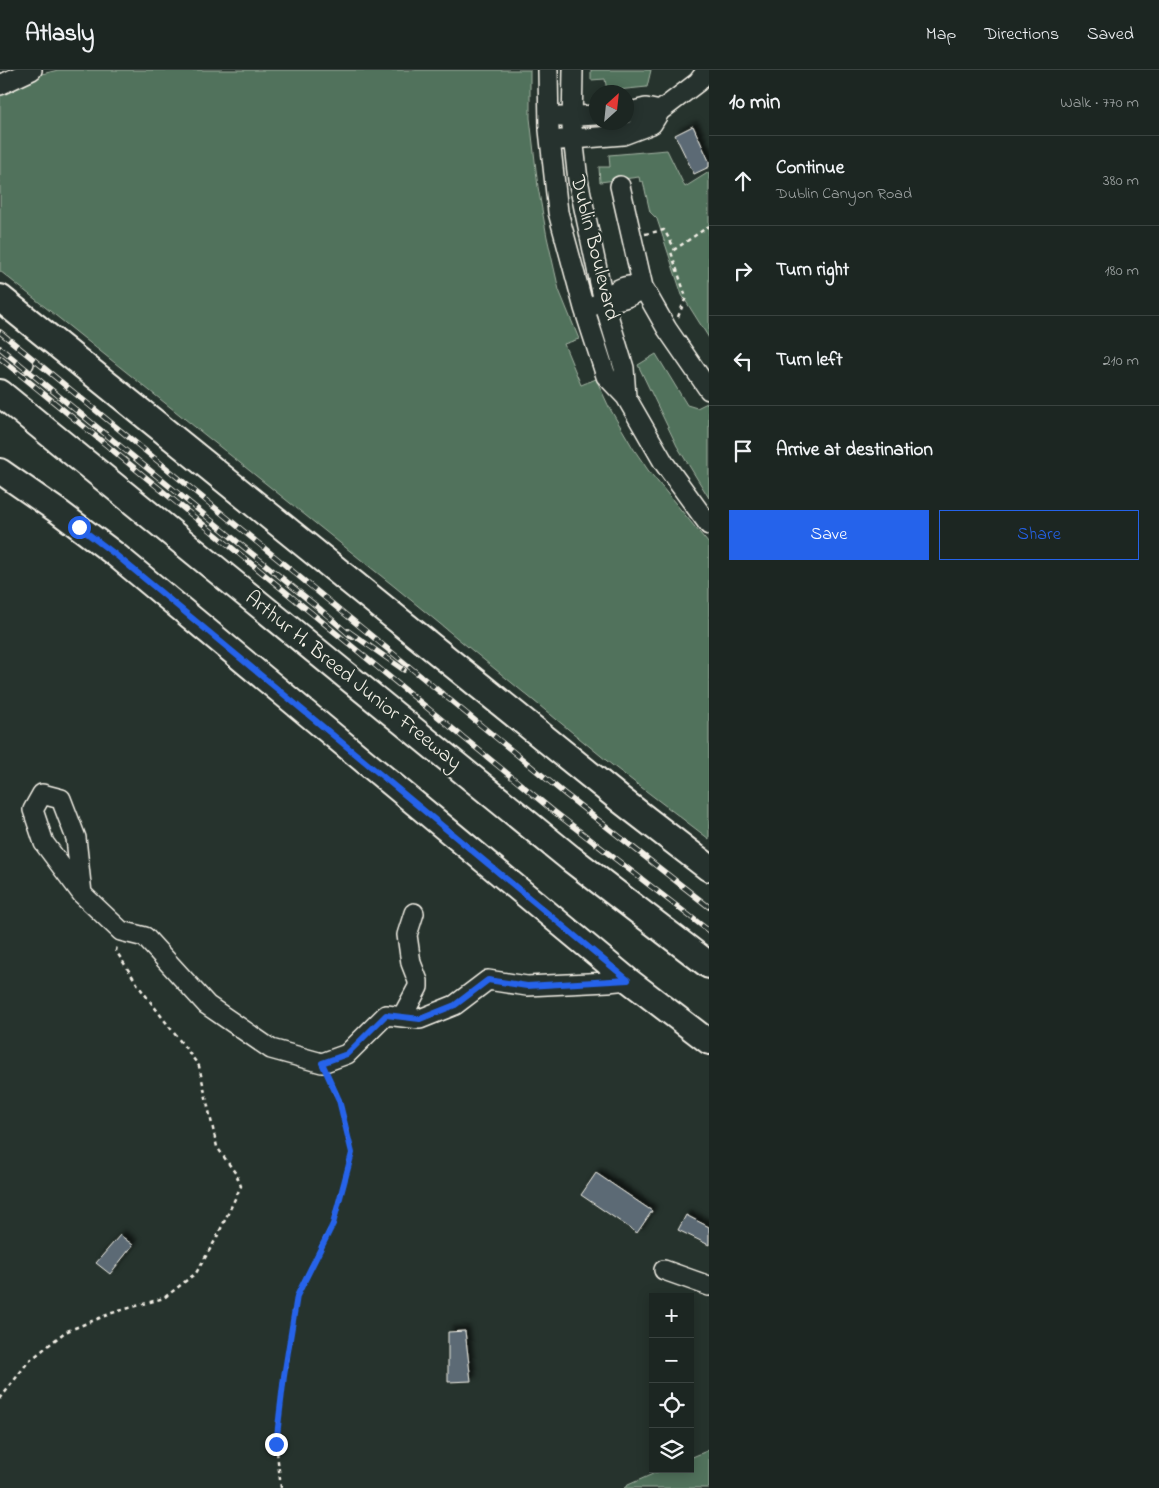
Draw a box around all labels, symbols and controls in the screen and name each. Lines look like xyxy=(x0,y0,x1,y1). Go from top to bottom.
text: Atlasly xyxy=(25,17,94,52)
text: Map xyxy=(926,22,956,48)
text: Directions xyxy=(984,22,1059,48)
text: Saved xyxy=(1087,22,1134,48)
north arrow xyxy=(589,85,634,130)
text: 10 min xyxy=(729,88,780,118)
text: Walk · 770 m xyxy=(1060,91,1139,115)
text: Continue xyxy=(776,155,844,182)
icon: ahead xyxy=(729,167,757,195)
text: 380 m xyxy=(1103,169,1139,193)
street label: Dublin Boulevard xyxy=(561,171,627,324)
text: Dublin Canyon Road xyxy=(776,182,912,206)
icon: right xyxy=(729,257,757,285)
text: Turn right xyxy=(776,257,849,284)
text: 180 m xyxy=(1105,259,1139,283)
icon: left xyxy=(729,347,757,375)
text: Turn left xyxy=(776,347,843,374)
text: 210 m xyxy=(1103,349,1139,373)
icon: arrive xyxy=(729,437,757,465)
text: Arrive at destination xyxy=(776,437,933,464)
button: Save xyxy=(729,510,929,560)
button: Share xyxy=(939,510,1139,560)
route start xyxy=(68,516,91,539)
street label: Arthur H. Breed Junior Freeway xyxy=(237,584,468,780)
map controls xyxy=(649,1293,694,1473)
button: + xyxy=(649,1293,694,1338)
button: − xyxy=(649,1338,694,1383)
button: locate xyxy=(649,1383,694,1428)
button: layers xyxy=(649,1428,694,1473)
route end xyxy=(265,1433,288,1456)

